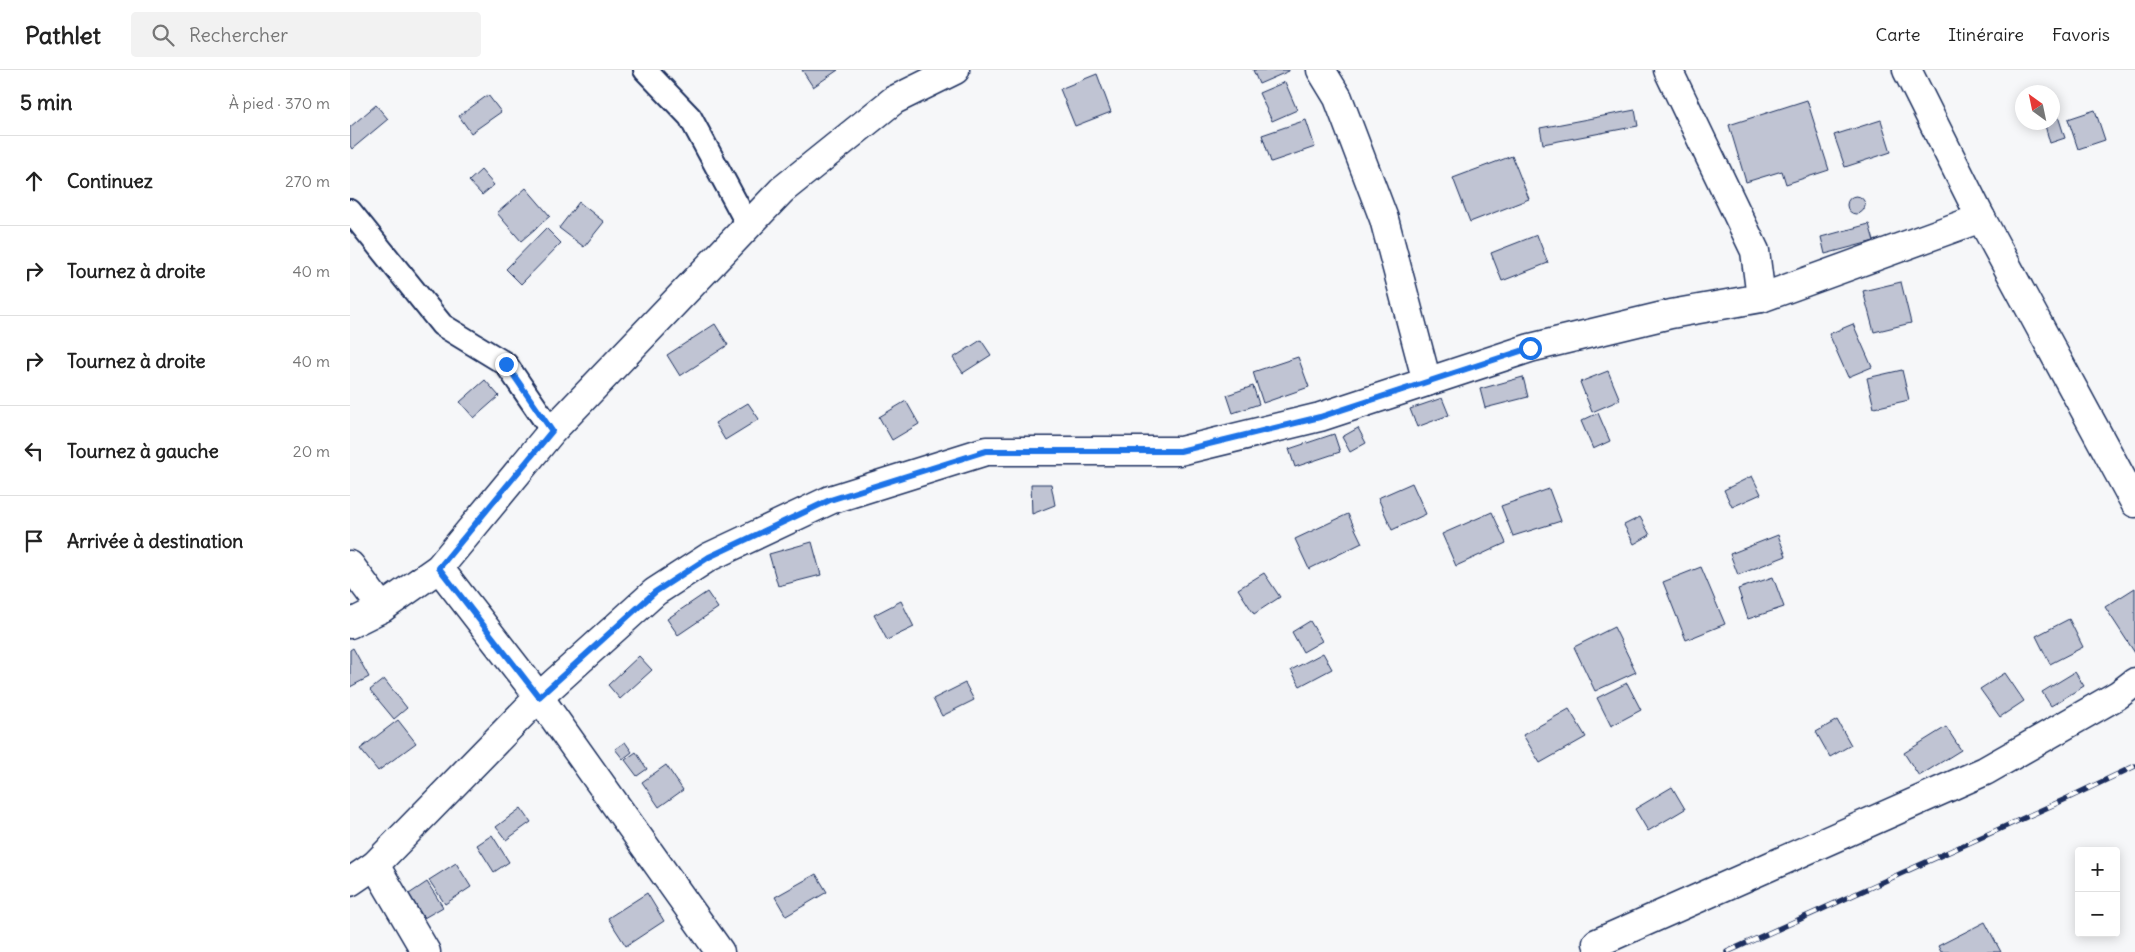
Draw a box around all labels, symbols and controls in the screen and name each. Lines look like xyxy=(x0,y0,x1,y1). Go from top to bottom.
search box xyxy=(131,12,481,57)
text: Pathlet xyxy=(25,20,101,50)
icon: search xyxy=(149,21,177,49)
text: Rechercher xyxy=(189,23,288,47)
text: Carte xyxy=(1875,23,1920,46)
text: Itinéraire xyxy=(1948,23,2024,46)
text: Favoris xyxy=(2052,23,2110,46)
north arrow xyxy=(2015,85,2060,130)
text: 5 min xyxy=(20,89,72,116)
text: À pied · 370 m xyxy=(229,93,330,113)
icon: ahead xyxy=(20,167,48,195)
text: Continuez xyxy=(67,169,153,193)
text: 270 m xyxy=(285,171,330,191)
icon: right xyxy=(20,257,48,285)
text: Tournez à droite xyxy=(67,259,206,283)
text: 40 m xyxy=(292,261,330,281)
route start xyxy=(1519,337,1542,360)
icon: right xyxy=(20,347,48,375)
text: Tournez à droite xyxy=(67,349,206,373)
text: 40 m xyxy=(292,351,330,371)
route end xyxy=(495,353,518,376)
icon: left xyxy=(20,437,48,465)
text: Tournez à gauche xyxy=(67,439,219,463)
text: 20 m xyxy=(293,441,330,461)
icon: arrive xyxy=(20,527,48,555)
text: Arrivée à destination xyxy=(67,529,243,553)
map controls xyxy=(2075,847,2120,937)
button: + xyxy=(2075,847,2120,892)
button: − xyxy=(2075,892,2120,937)

